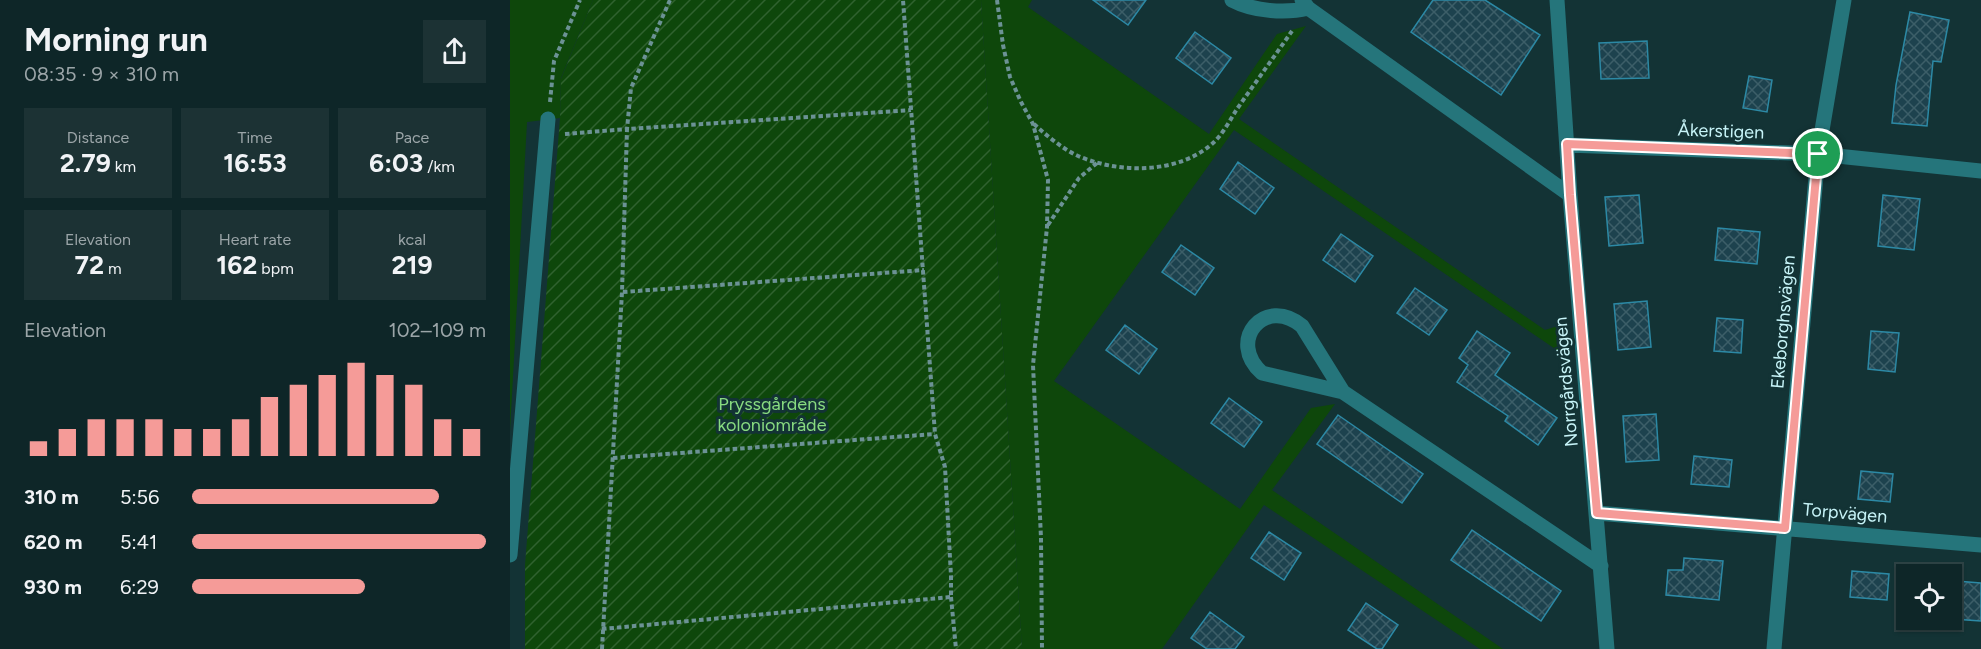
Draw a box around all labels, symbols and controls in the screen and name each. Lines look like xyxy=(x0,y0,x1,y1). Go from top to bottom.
text: Morning run xyxy=(24,20,208,59)
button: share xyxy=(423,20,486,83)
text: 08:35 · 9 × 310 m xyxy=(24,62,179,86)
street label: Åkerstigen xyxy=(1677,118,1765,144)
text: Distance xyxy=(67,128,129,147)
text: Time xyxy=(238,128,272,147)
text: Pace xyxy=(395,128,429,147)
pin xyxy=(1792,128,1843,179)
icon: arrive xyxy=(1801,137,1834,170)
text: 2.79 xyxy=(60,147,111,179)
text: 16:53 xyxy=(223,147,287,179)
text: 6:03 xyxy=(369,147,423,179)
text: km xyxy=(111,157,136,176)
text: /km xyxy=(423,157,455,176)
text: Elevation xyxy=(65,230,131,249)
text: Heart rate xyxy=(219,230,291,249)
text: kcal xyxy=(398,230,426,249)
text: 72 xyxy=(74,249,104,281)
text: 162 xyxy=(216,249,257,281)
text: 219 xyxy=(391,249,433,281)
street label: Ekeborghsvägen xyxy=(1766,254,1800,390)
text: m xyxy=(104,259,122,278)
text: bpm xyxy=(257,259,294,278)
street label: Norrgårdsvägen xyxy=(1549,316,1583,448)
text: Elevation xyxy=(24,318,106,342)
text: 102–109 m xyxy=(388,318,486,342)
park label: Pryssgårdens koloniområde xyxy=(718,393,827,436)
text: 310 m xyxy=(24,485,79,509)
text: 5:56 xyxy=(120,485,159,509)
street label: Torpvägen xyxy=(1802,498,1888,528)
text: 620 m xyxy=(24,530,82,554)
text: 5:41 xyxy=(120,530,157,554)
map controls xyxy=(1896,564,1962,630)
button: locate xyxy=(1896,564,1962,630)
text: 930 m xyxy=(24,575,82,599)
text: 6:29 xyxy=(120,575,159,599)

